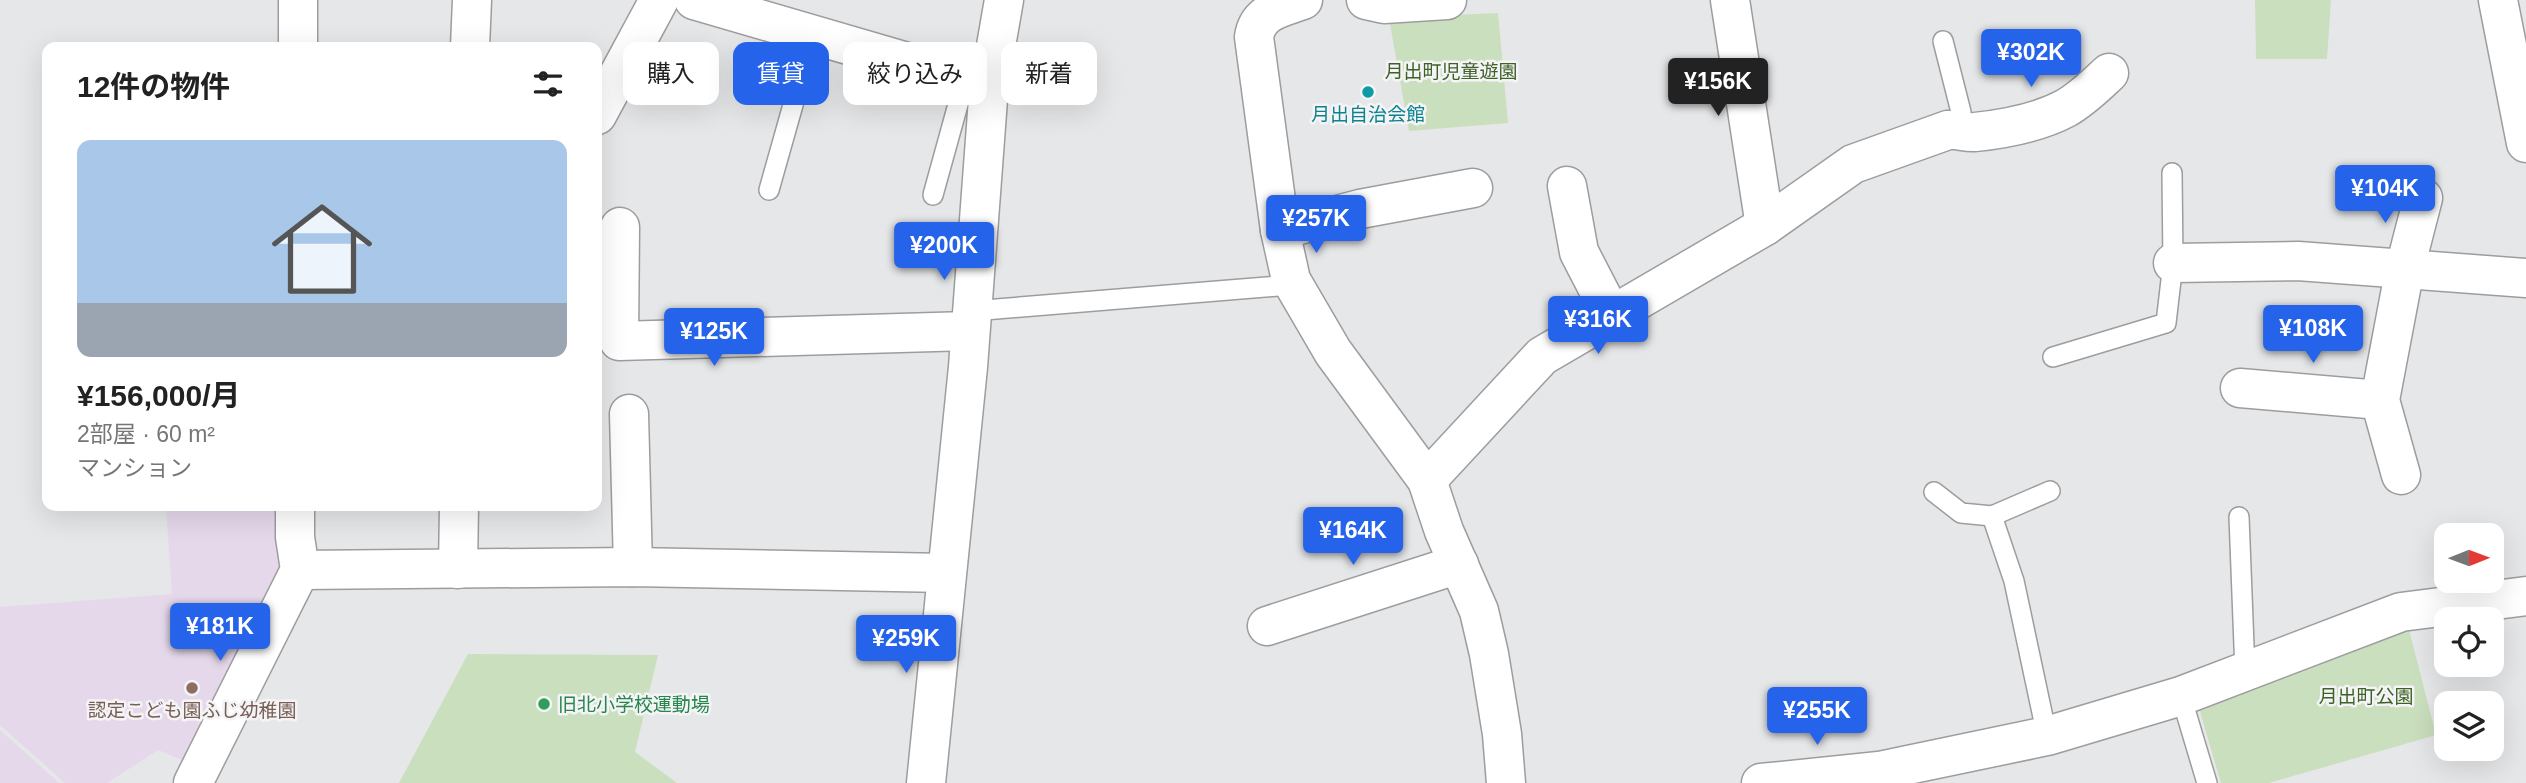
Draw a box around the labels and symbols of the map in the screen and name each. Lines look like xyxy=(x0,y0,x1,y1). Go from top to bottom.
pin: ¥302K xyxy=(1982,29,2080,89)
pin: ¥156K xyxy=(1669,58,1767,118)
park label: 月出町児童遊園 xyxy=(1384,61,1518,82)
marker: 月出自治会館 xyxy=(1360,84,1376,100)
place label: 月出自治会館 xyxy=(1311,104,1425,125)
pin: ¥104K xyxy=(2336,166,2434,225)
pin: ¥257K xyxy=(1267,196,1365,255)
pin: ¥200K xyxy=(895,222,993,282)
pin: ¥316K xyxy=(1549,296,1647,356)
pin: ¥108K xyxy=(2264,306,2362,365)
pin: ¥125K xyxy=(665,308,763,368)
pin: ¥164K xyxy=(1304,508,1402,567)
north arrow xyxy=(2434,523,2504,593)
pin: ¥181K xyxy=(171,604,269,663)
pin: ¥259K xyxy=(857,616,955,675)
marker: 認定こども園ふじ幼稚園 xyxy=(184,680,200,696)
park label: 月出町公園 xyxy=(2318,686,2414,707)
pin: ¥255K xyxy=(1768,688,1866,747)
place label: 旧北小学校運動場 xyxy=(558,694,710,715)
marker: 旧北小学校運動場 xyxy=(536,696,552,712)
place label: 認定こども園ふじ幼稚園 xyxy=(87,700,297,721)

